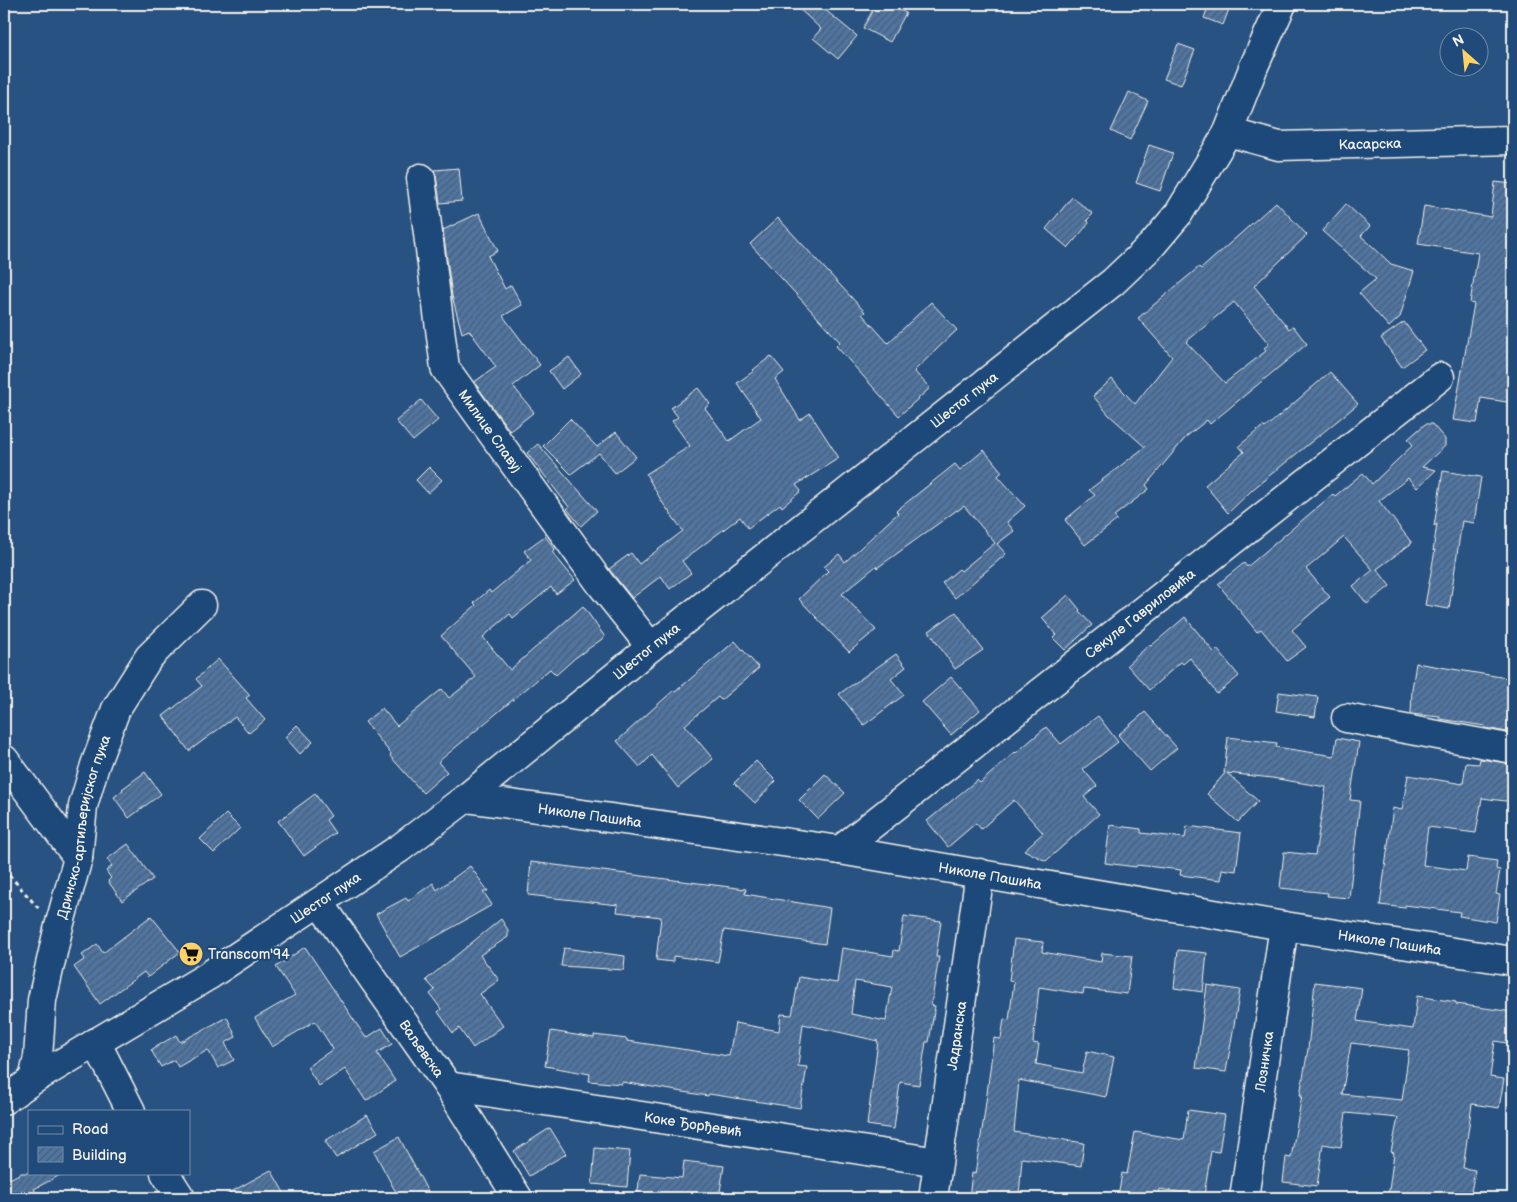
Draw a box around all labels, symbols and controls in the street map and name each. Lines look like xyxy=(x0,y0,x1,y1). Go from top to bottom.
north arrow xyxy=(1440,28,1490,78)
text: N xyxy=(1450,31,1467,51)
street label: Касарска xyxy=(1339,134,1402,153)
street label: Шестог пука xyxy=(927,367,1002,432)
street label: Милице Славуј xyxy=(455,386,526,476)
street label: Секуле Гавриловића xyxy=(1082,564,1199,662)
street label: Шестог пука xyxy=(609,619,684,683)
street label: Дринско-артиљеријског пука xyxy=(53,732,114,921)
street label: Николе Пашића xyxy=(537,800,644,831)
street label: Николе Пашића xyxy=(937,858,1044,893)
street label: Шестог пука xyxy=(287,868,365,927)
street label: Николе Пашића xyxy=(1337,926,1444,959)
supermarket icon: Transcom'94 xyxy=(178,941,204,967)
place label: Transcom'94 xyxy=(208,946,290,963)
street label: Јадранска xyxy=(943,999,970,1071)
street label: Ваљевска xyxy=(396,1017,448,1081)
street label: Лозничка xyxy=(1251,1029,1277,1094)
street label: Коке Ђорђевић xyxy=(643,1108,743,1140)
legend xyxy=(28,1110,190,1174)
text: Road xyxy=(72,1120,108,1139)
text: Building xyxy=(72,1146,127,1165)

